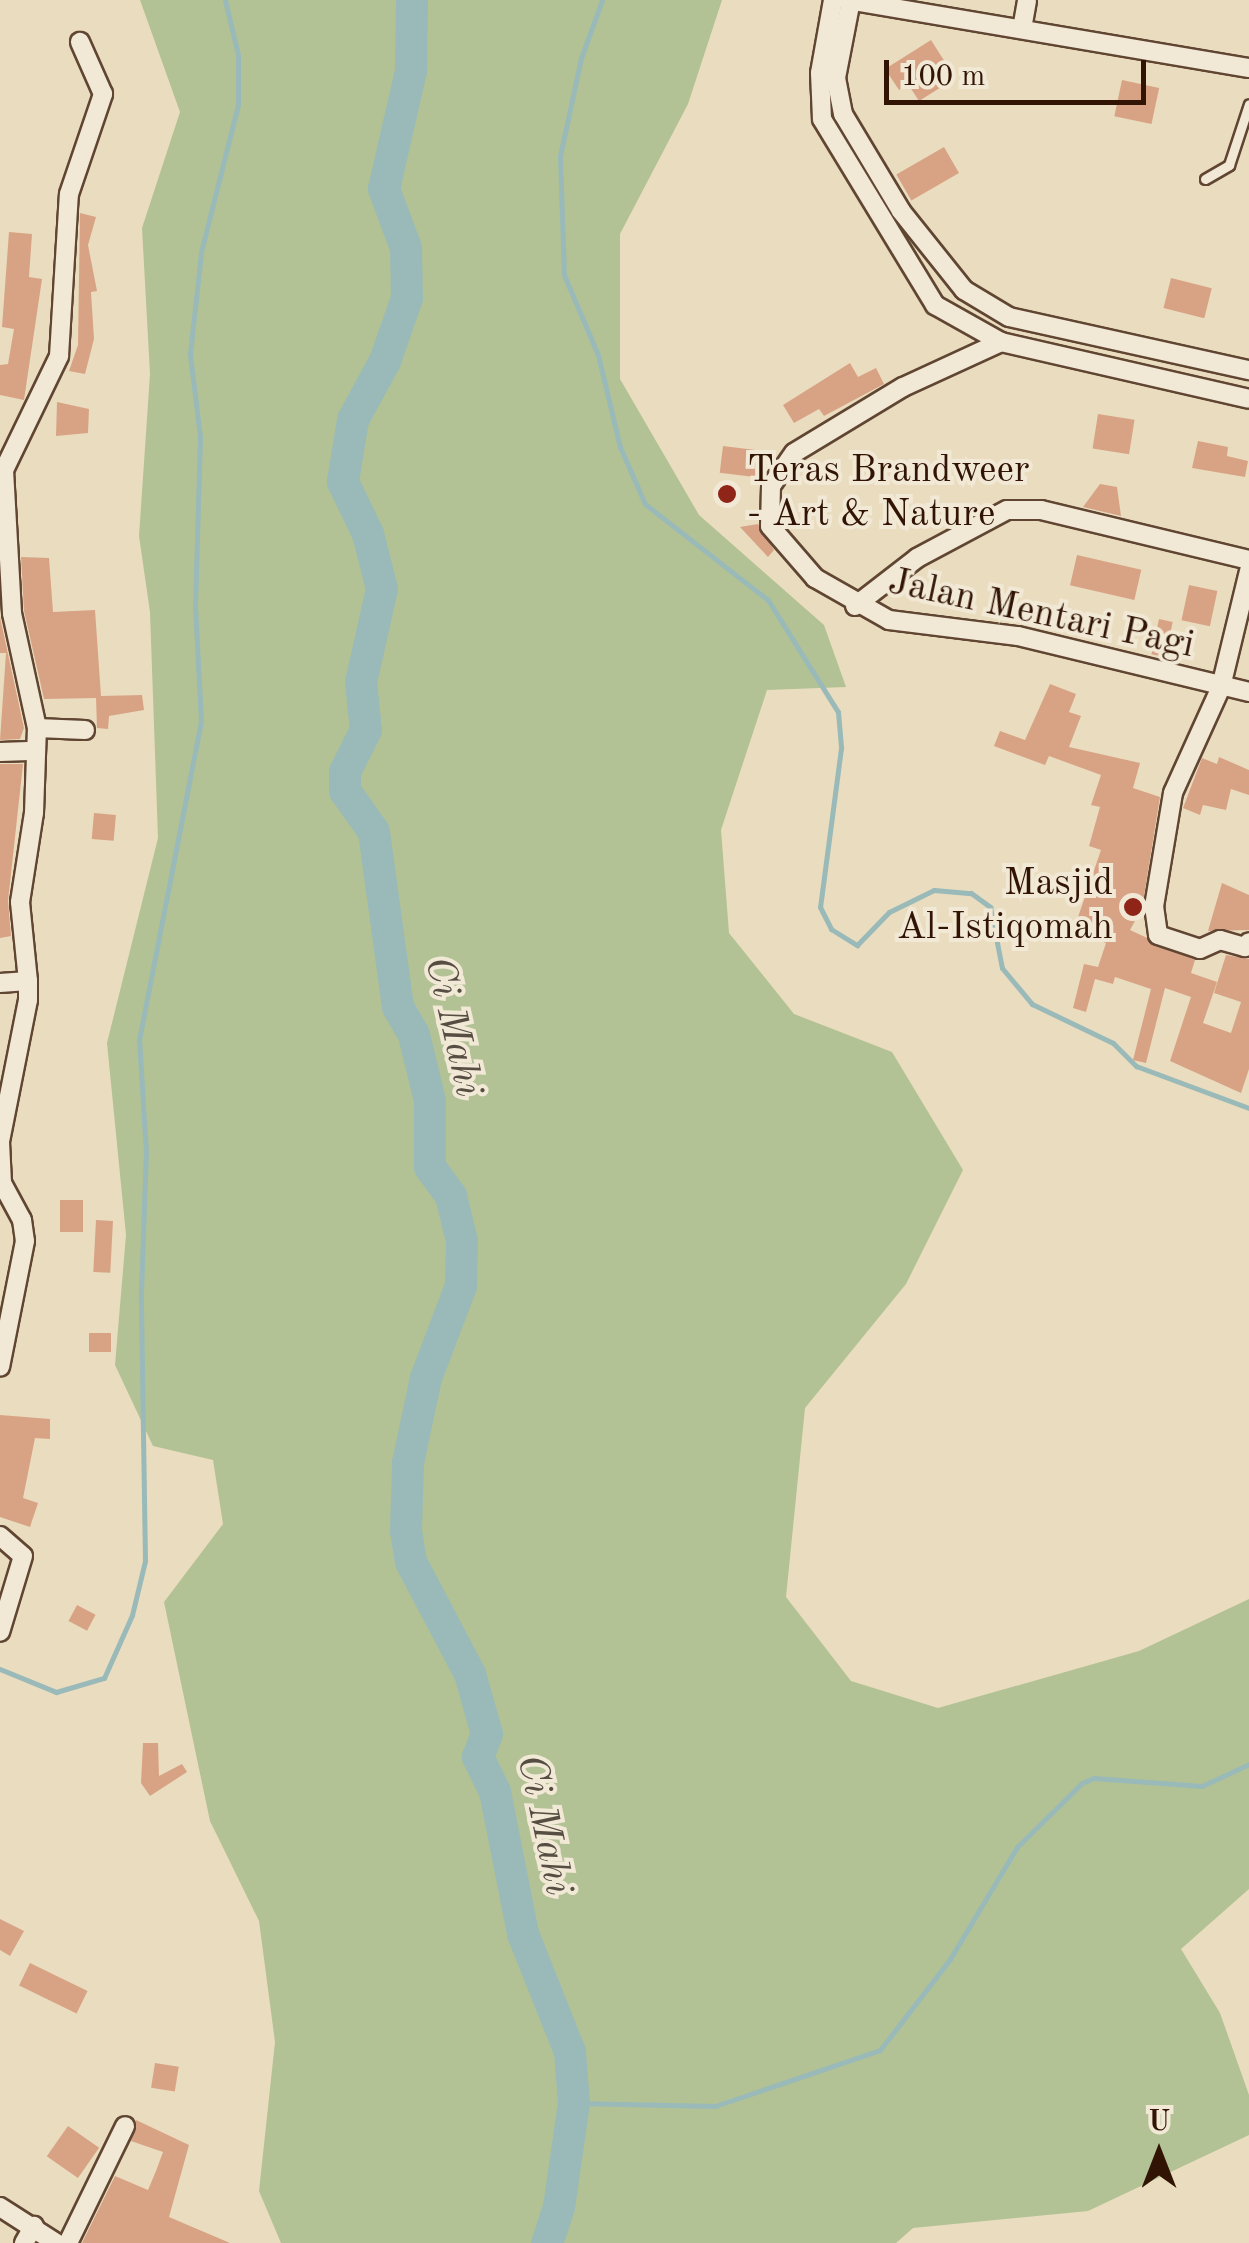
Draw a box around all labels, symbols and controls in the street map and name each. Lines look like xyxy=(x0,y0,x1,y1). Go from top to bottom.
scale bar xyxy=(889,40,1152,102)
text: 100 m xyxy=(901,62,985,92)
place label: Teras Brandweer - Art & Nature xyxy=(747,449,1030,538)
marker: Teras Brandweer - Art & Nature xyxy=(716,483,738,505)
street label: Jalan Mentari Pagi xyxy=(884,560,1198,670)
place label: Masjid Al-Istiqomah xyxy=(897,862,1113,952)
marker: Masjid Al-Istiqomah xyxy=(1122,896,1144,918)
water label: Ci Mahi xyxy=(413,952,491,1102)
water label: Ci Mahi xyxy=(505,1750,581,1900)
north arrow xyxy=(1109,2103,1209,2203)
text: U xyxy=(1148,2109,1170,2137)

